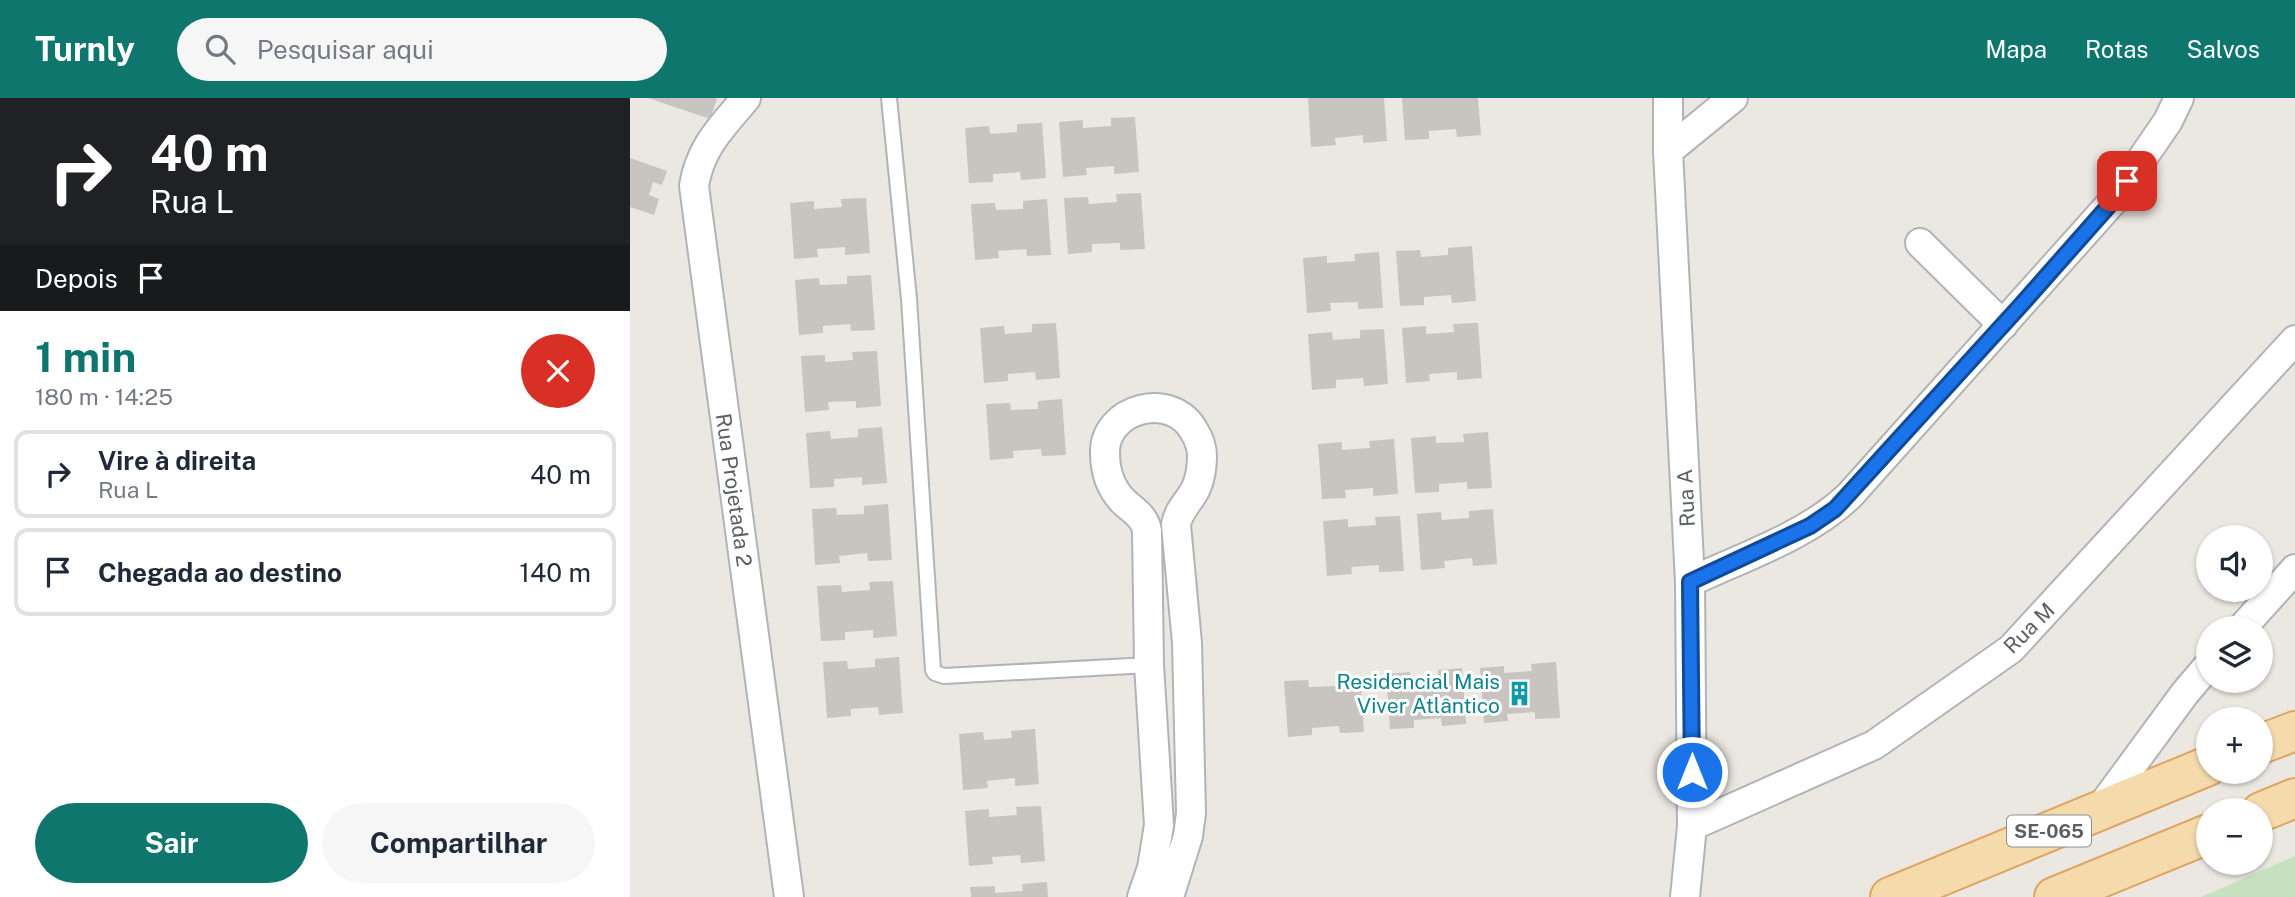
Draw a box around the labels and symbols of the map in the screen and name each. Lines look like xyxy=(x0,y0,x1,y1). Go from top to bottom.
pin xyxy=(2097,151,2157,211)
street label: Rua Projetada 2 xyxy=(711,412,757,568)
street label: Rua A xyxy=(1672,468,1700,528)
street label: Rua M xyxy=(1998,597,2060,659)
place label: Residencial Mais Viver Atlântico xyxy=(1336,669,1500,718)
building icon: Residencial Mais Viver Atlântico xyxy=(1506,679,1534,707)
position arrow xyxy=(1655,735,1729,809)
road number: SE-065 xyxy=(2007,816,2091,846)

